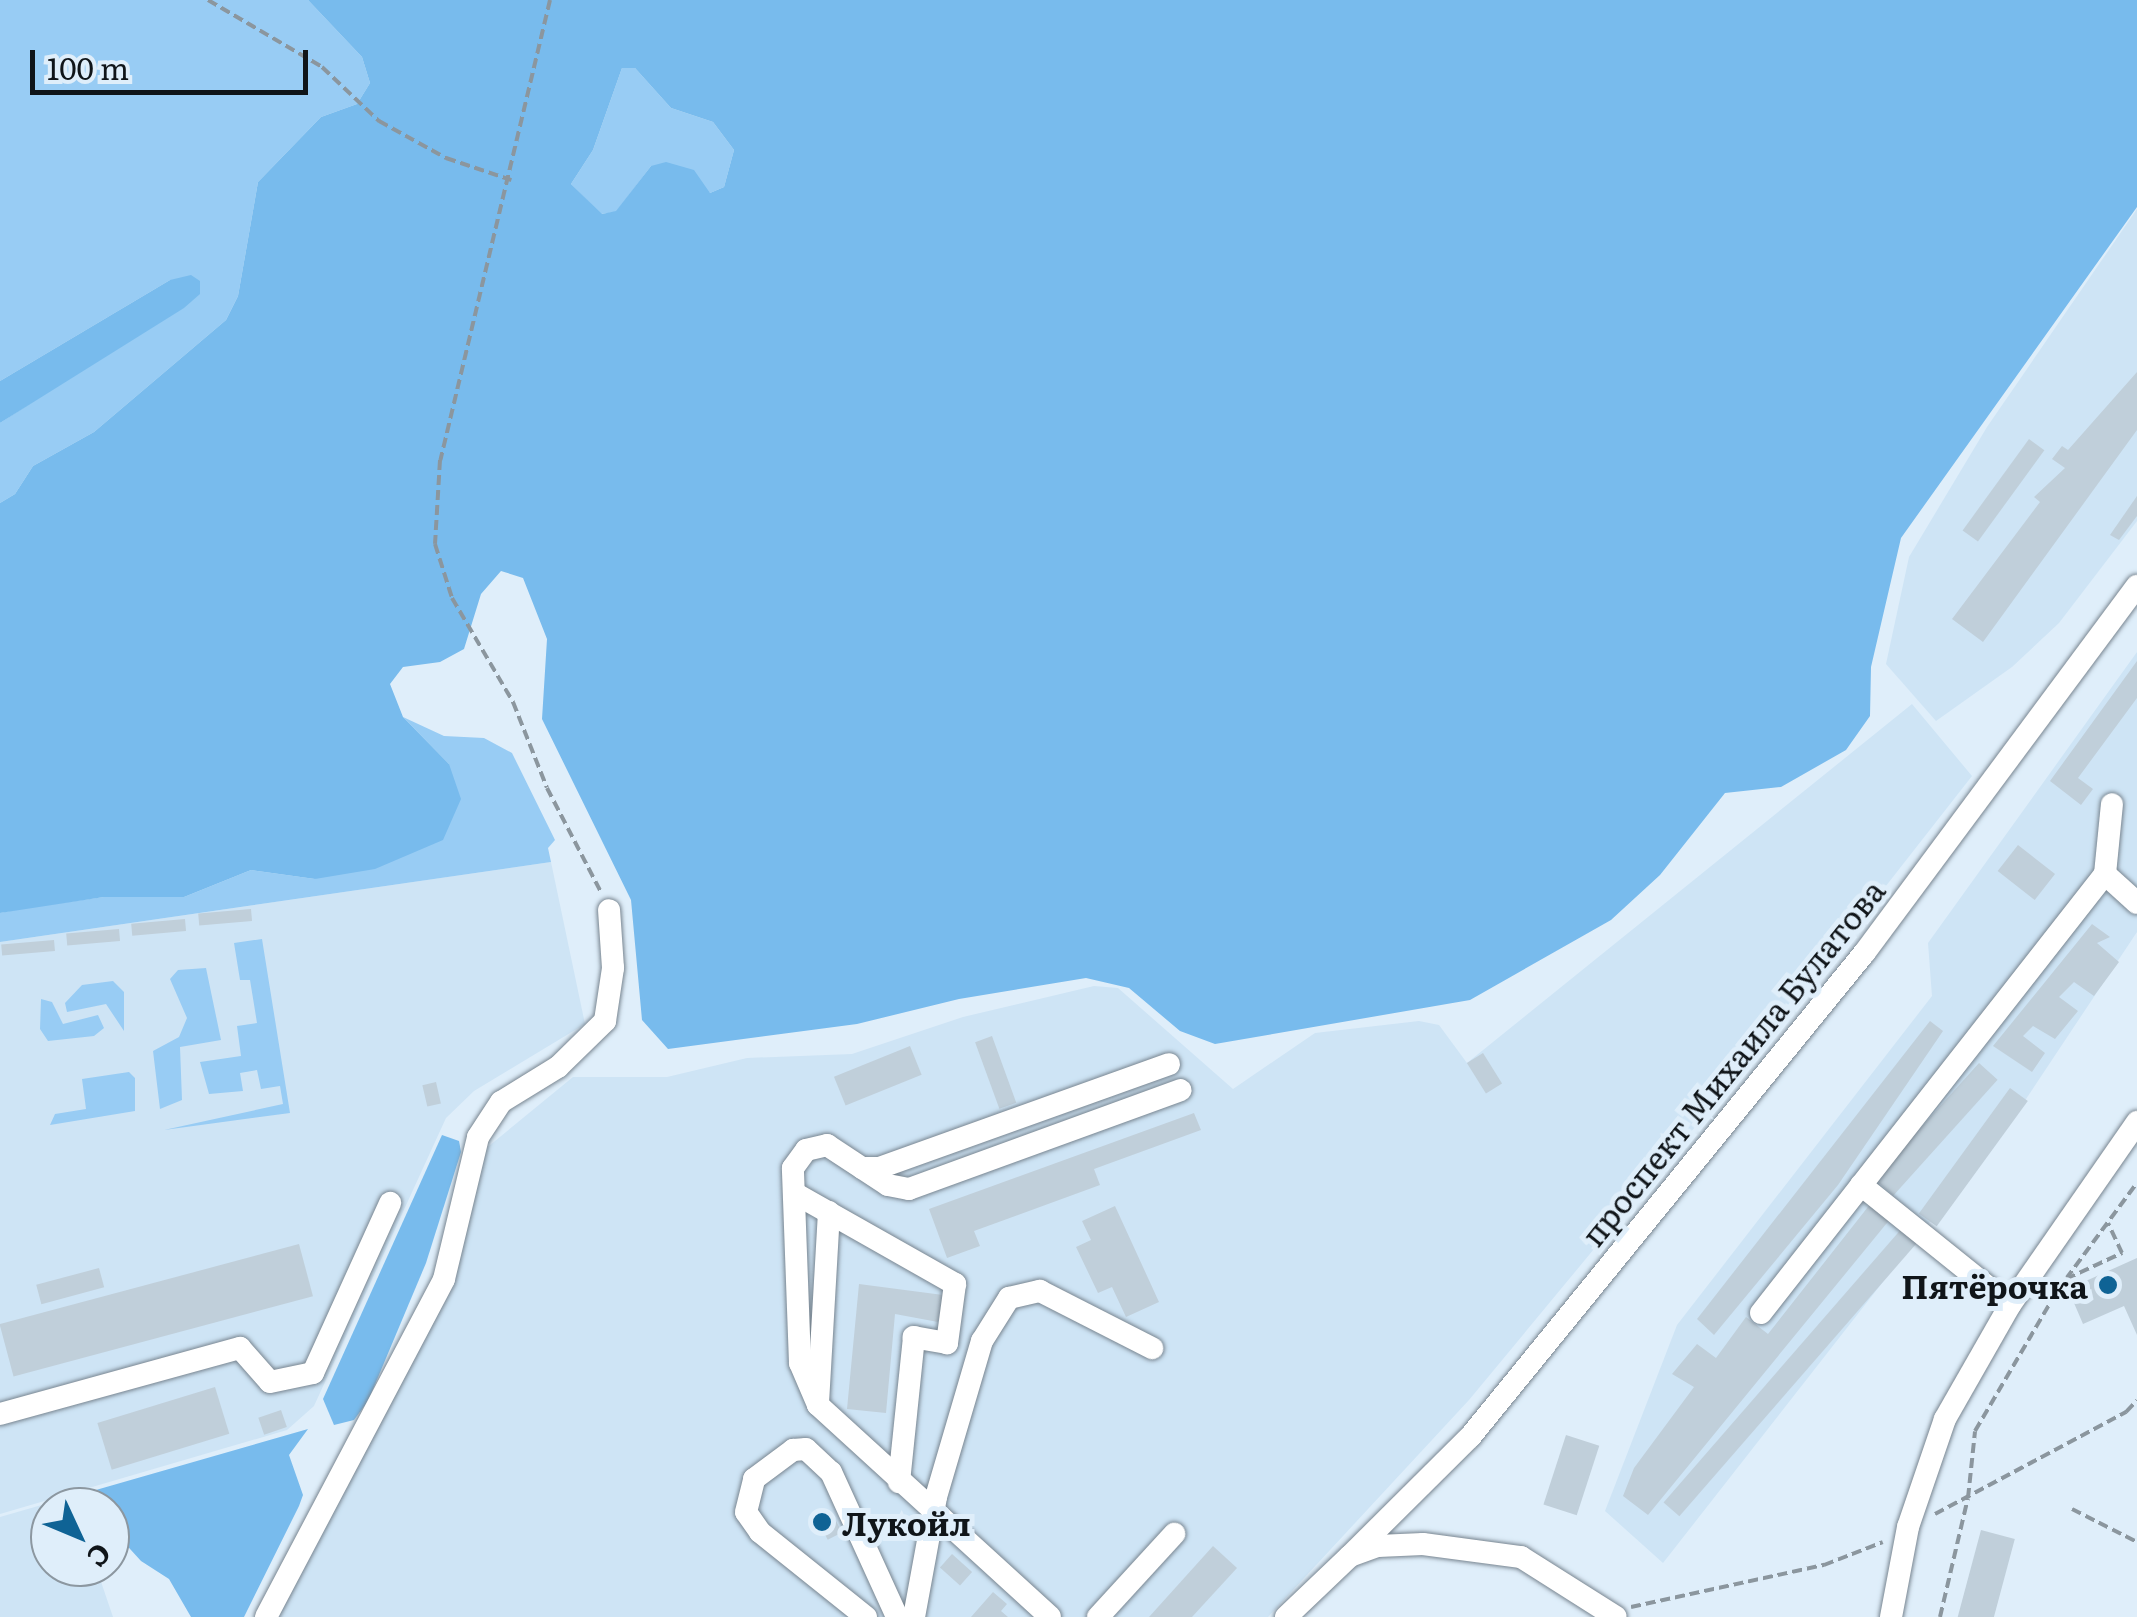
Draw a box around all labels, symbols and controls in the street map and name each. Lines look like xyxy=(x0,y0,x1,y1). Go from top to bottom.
scale bar xyxy=(35,30,312,92)
text: 100 m xyxy=(47,45,129,89)
street label: проспект Михаила Булатова xyxy=(1572,871,1892,1253)
place label: Пятёрочка xyxy=(1901,1266,2088,1304)
marker: Пятёрочка xyxy=(2097,1274,2119,1296)
north arrow xyxy=(30,1487,130,1587)
place label: Лукойл xyxy=(842,1503,971,1541)
marker: Лукойл xyxy=(811,1511,833,1533)
text: С xyxy=(78,1535,122,1578)

